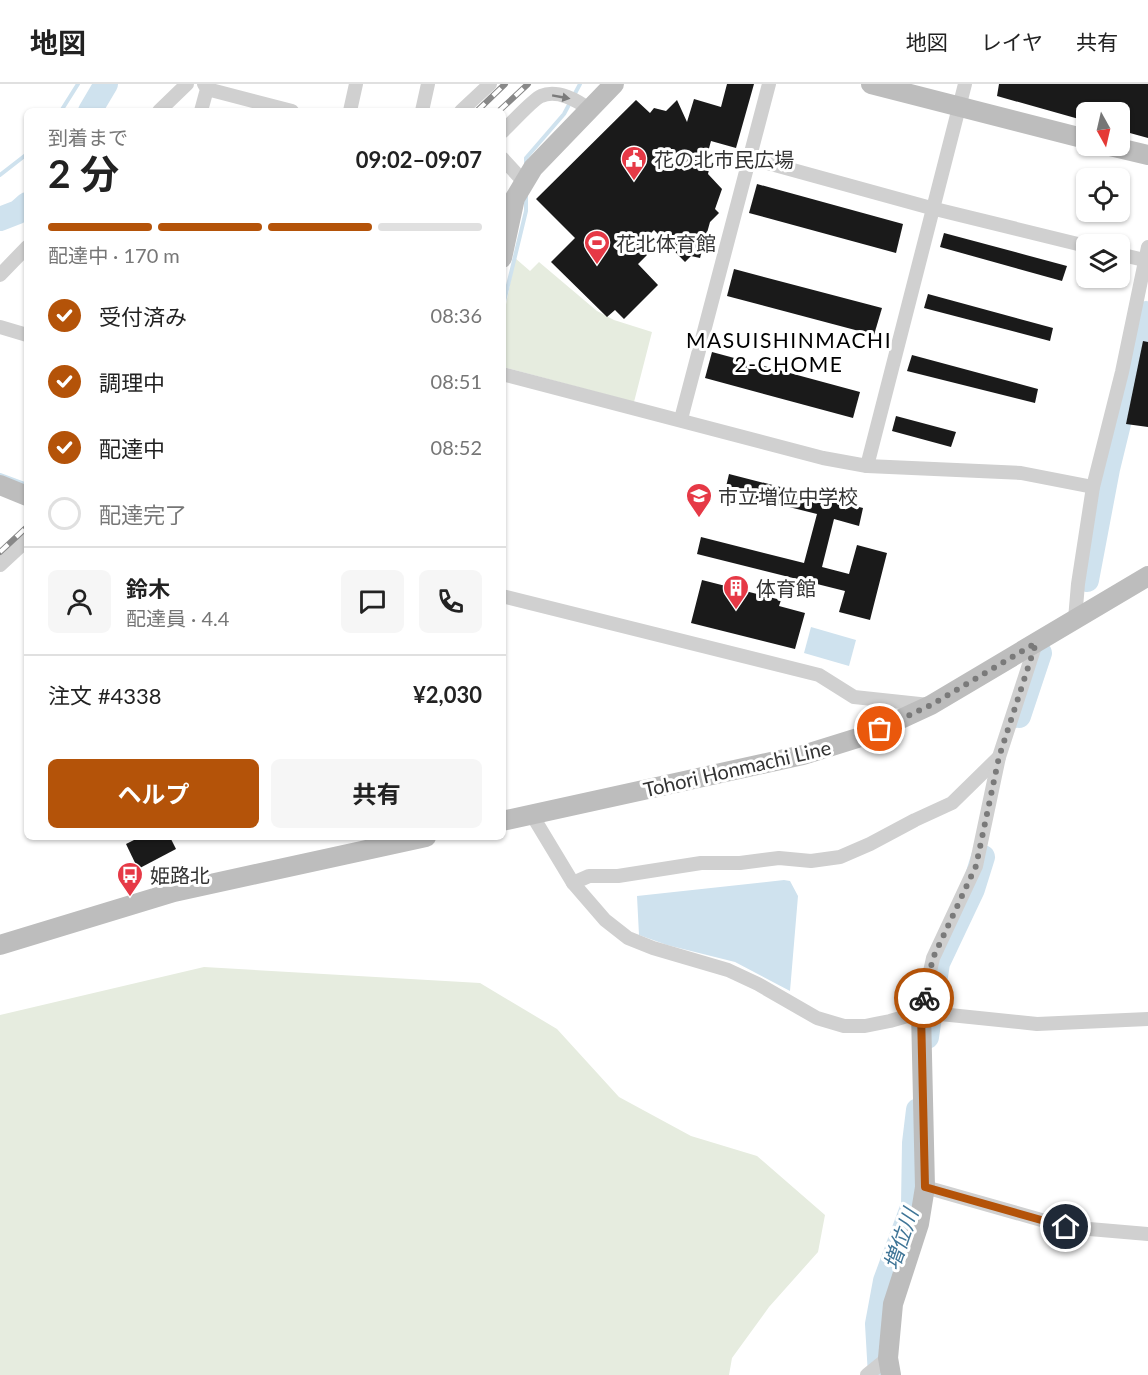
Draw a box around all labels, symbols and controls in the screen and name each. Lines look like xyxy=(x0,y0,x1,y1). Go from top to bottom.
text: 地図 xyxy=(30,25,86,59)
text: 地図 xyxy=(906,29,948,54)
text: レイヤ xyxy=(981,29,1043,54)
text: 共有 xyxy=(1076,29,1118,54)
one-way arrow xyxy=(552,93,571,102)
north arrow xyxy=(1076,102,1130,156)
map controls xyxy=(1076,102,1130,288)
text: 到着まで xyxy=(48,125,128,149)
public building icon: 花の北市民広場 xyxy=(619,144,649,182)
text: 09:02–09:07 xyxy=(356,146,482,173)
place label: 花の北市民広場 xyxy=(654,147,794,171)
text: 2 分 xyxy=(48,150,119,196)
button: locate xyxy=(1076,168,1130,222)
sports icon: 花北体育館 xyxy=(582,228,612,266)
place label: 花北体育館 xyxy=(616,231,716,255)
button: layers xyxy=(1076,234,1130,288)
text: 配達中 · 170 m xyxy=(48,243,180,267)
icon: check xyxy=(48,299,81,332)
text: 受付済み xyxy=(99,303,187,330)
text: 08:36 xyxy=(431,303,482,327)
district label: MASUISHINMACHI 2-CHOME xyxy=(686,327,892,376)
icon: check xyxy=(48,365,81,398)
text: 調理中 xyxy=(99,369,165,396)
text: 08:51 xyxy=(431,369,482,393)
icon: check xyxy=(48,431,81,464)
text: 配達中 xyxy=(99,435,165,462)
text: 08:52 xyxy=(431,435,482,459)
school or university icon: 市立増位中学校 xyxy=(684,481,714,519)
place label: 市立増位中学校 xyxy=(718,484,858,508)
text: 配達完了 xyxy=(99,501,187,528)
button: person xyxy=(48,570,111,633)
button: chat xyxy=(341,570,404,633)
button: phone xyxy=(419,570,482,633)
building icon: 体育館 xyxy=(721,573,751,611)
text: 鈴木 xyxy=(126,575,170,602)
place label: 体育館 xyxy=(756,576,816,600)
text: 配達員 · 4.4 xyxy=(126,606,229,630)
text: ¥2,030 xyxy=(413,681,482,708)
text: 注文 #4338 xyxy=(48,682,161,709)
pin xyxy=(854,703,905,754)
icon: bag xyxy=(863,712,896,745)
street label: Tohori Honmachi Line xyxy=(641,735,833,801)
button: ヘルプ xyxy=(48,759,259,828)
button: 共有 xyxy=(271,759,482,828)
bus stop icon: 姫路北 xyxy=(115,860,145,898)
place label: 姫路北 xyxy=(150,863,210,887)
courier xyxy=(894,968,954,1028)
icon: bike xyxy=(908,982,941,1015)
pin xyxy=(1040,1201,1091,1252)
water label: 増位川 xyxy=(878,1203,923,1273)
icon: home xyxy=(1049,1210,1082,1243)

